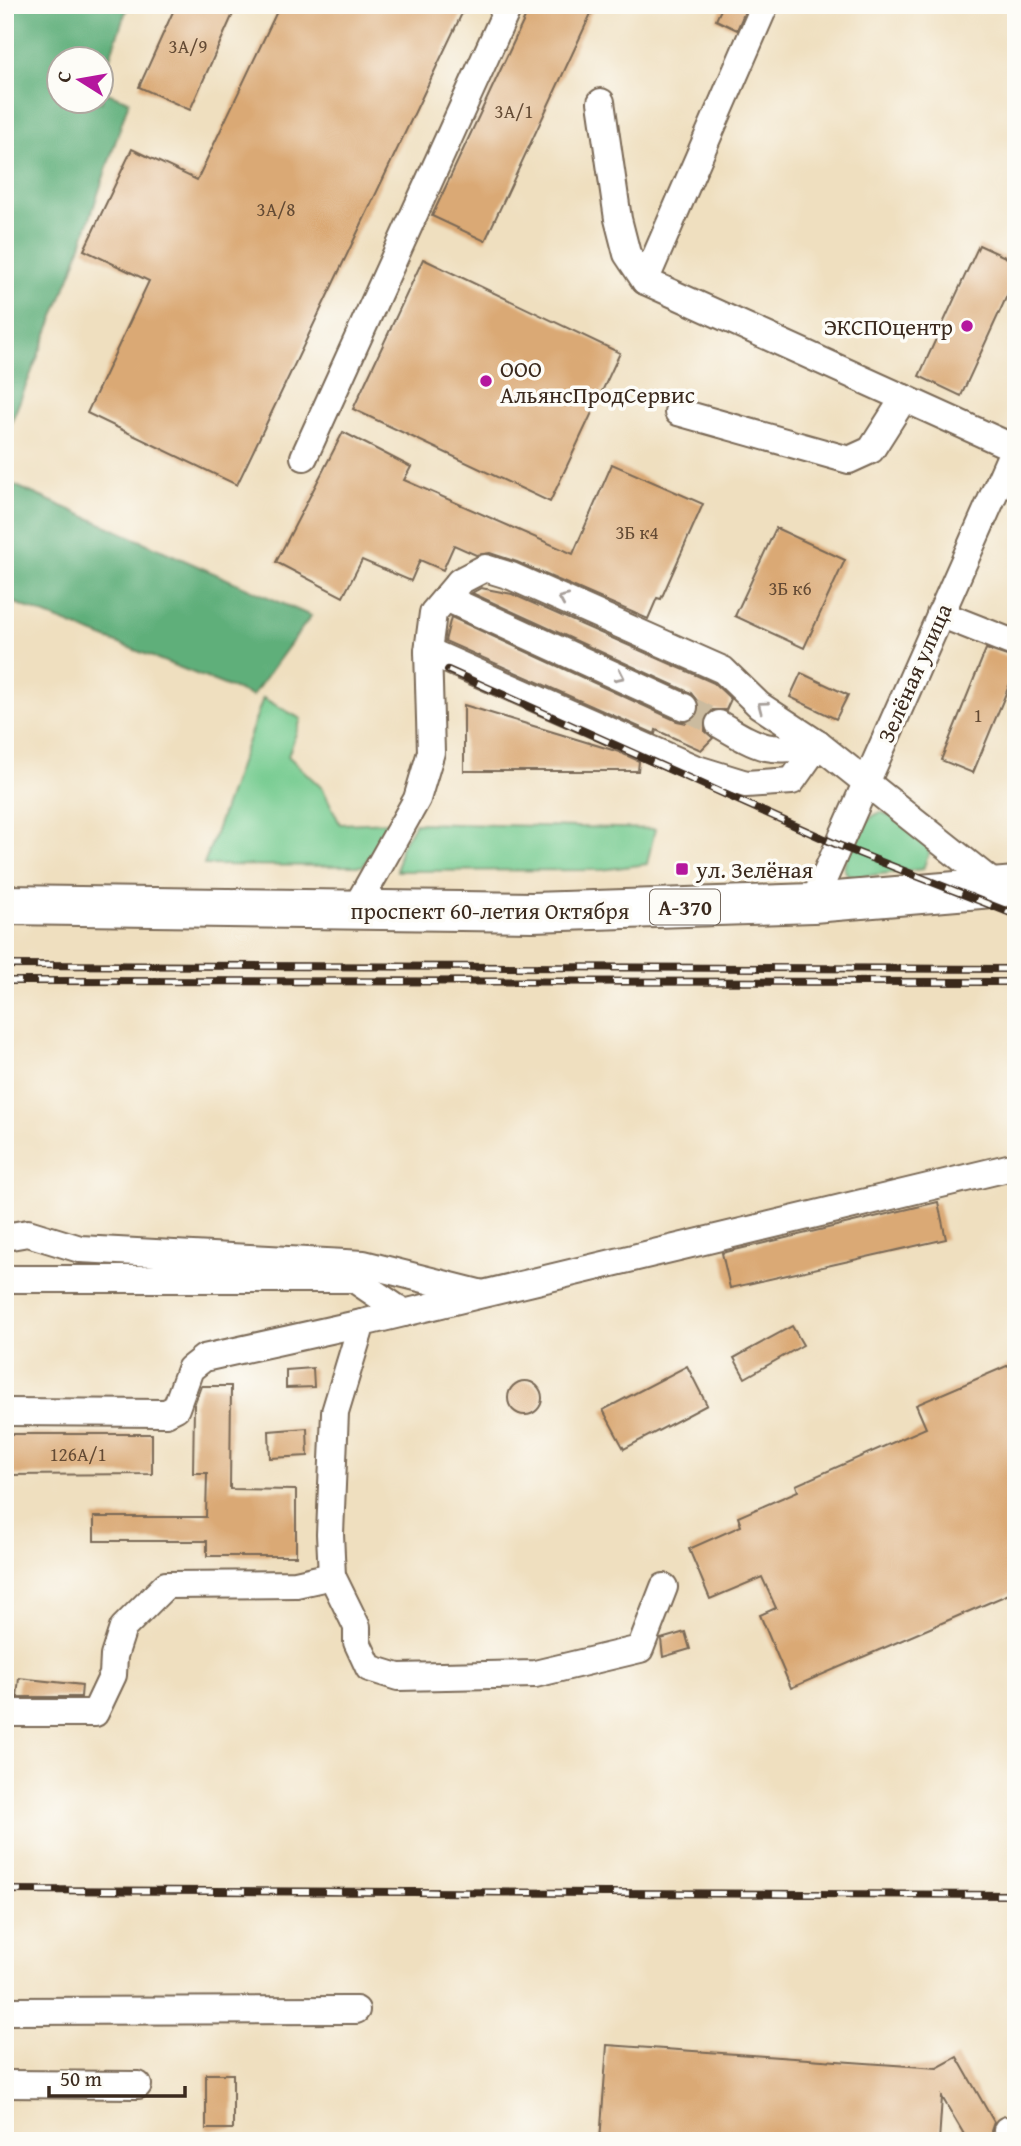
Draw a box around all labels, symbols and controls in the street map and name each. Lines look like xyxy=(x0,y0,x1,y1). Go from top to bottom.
house number: 3А/9 xyxy=(169,32,207,60)
north arrow xyxy=(46,46,116,116)
text: С xyxy=(49,69,78,85)
house number: 3А/1 xyxy=(495,97,533,125)
house number: 3А/8 xyxy=(257,195,295,223)
place label: ЭКСПОцентр xyxy=(824,310,953,343)
marker: ЭКСПОцентр xyxy=(959,318,975,334)
place label: ООО АльянсПродСервис xyxy=(500,352,695,411)
marker: ООО АльянсПродСервис xyxy=(478,373,494,389)
house number: 3Б к4 xyxy=(615,518,659,546)
house number: 3Б к6 xyxy=(768,574,812,602)
one-way arrow xyxy=(558,593,571,607)
street label: Зелёная улица xyxy=(869,598,959,748)
one-way arrow xyxy=(613,668,625,682)
one-way arrow xyxy=(757,701,769,714)
house number: 1 xyxy=(973,701,983,729)
place label: ул. Зелёная xyxy=(695,853,813,886)
marker: ул. Зелёная xyxy=(674,861,690,877)
road number: А-370 xyxy=(650,890,720,925)
street label: проспект 60-летия Октября xyxy=(351,894,630,927)
house number: 126А/1 xyxy=(49,1440,107,1468)
scale bar xyxy=(49,2055,186,2099)
text: 50 m xyxy=(60,2063,102,2094)

